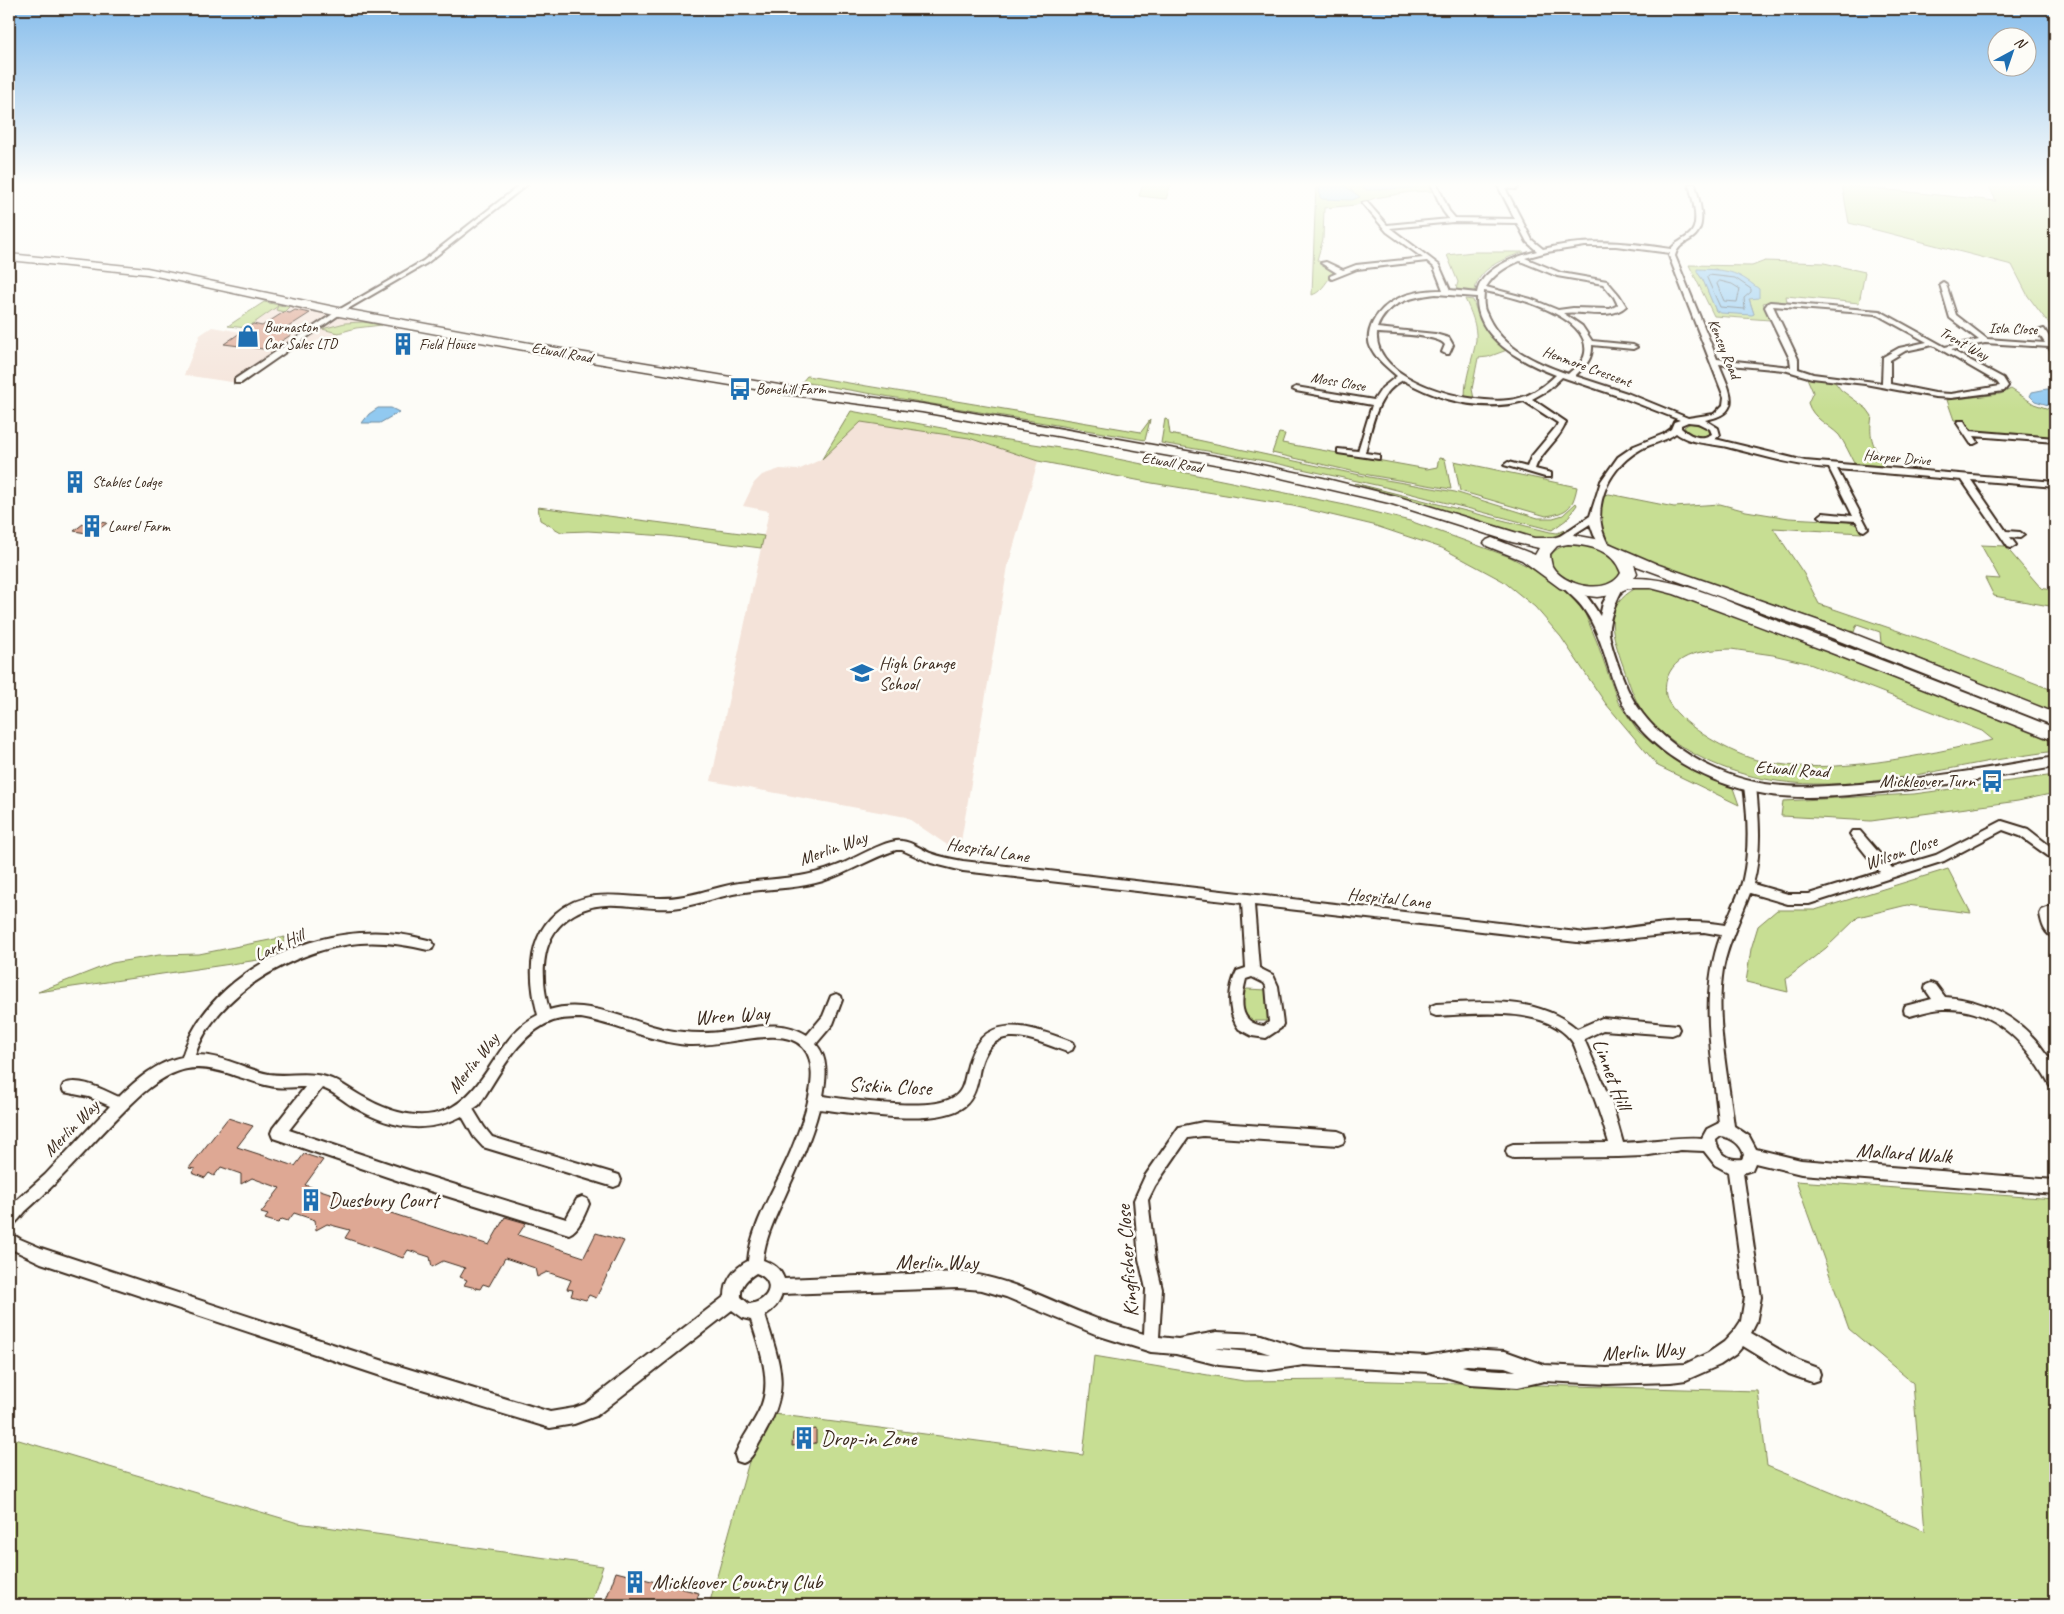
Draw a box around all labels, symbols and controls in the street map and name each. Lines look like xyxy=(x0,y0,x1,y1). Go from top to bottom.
north arrow xyxy=(1986,28,2036,78)
text: N xyxy=(2011,33,2031,53)
street label: Kensey Road xyxy=(1703,316,1745,384)
place label: Burnaston Car Sales LTD xyxy=(264,318,338,354)
street label: Isla Close xyxy=(1988,319,2039,339)
shop icon: Burnaston Car Sales LTD xyxy=(235,323,261,349)
street label: Trent Way xyxy=(1936,323,1994,366)
building icon: Field House xyxy=(390,331,416,357)
place label: Field House xyxy=(419,335,476,354)
street label: Etwall Road xyxy=(530,338,596,368)
street label: Henmore Crescent xyxy=(1540,342,1636,393)
street label: Moss Close xyxy=(1309,368,1368,396)
bus stop icon: Bonehill Farm xyxy=(727,376,753,402)
place label: Bonehill Farm xyxy=(756,380,826,399)
street label: Harper Drive xyxy=(1863,446,1932,470)
street label: Etwall Road xyxy=(1140,448,1206,478)
building icon: Stables Lodge xyxy=(62,469,88,495)
place label: Stables Lodge xyxy=(92,473,163,492)
building icon: Laurel Farm xyxy=(79,513,105,539)
place label: Laurel Farm xyxy=(108,517,171,536)
place label: High Grange School xyxy=(879,652,956,695)
school or university icon: High Grange School xyxy=(849,660,875,686)
street label: Etwall Road xyxy=(1755,755,1832,783)
bus stop icon: Mickleover Turn xyxy=(1979,768,2005,794)
place label: Mickleover Turn xyxy=(1879,770,1976,792)
street label: Merlin Way xyxy=(796,825,872,870)
street label: Wilson Close xyxy=(1862,829,1941,875)
street label: Hospital Lane xyxy=(945,833,1032,868)
street label: Hospital Lane xyxy=(1347,883,1433,913)
street label: Lark Hill xyxy=(251,923,310,966)
street label: Wren Way xyxy=(694,999,772,1031)
street label: Merlin Way xyxy=(443,1027,505,1098)
street label: Linnet Hill xyxy=(1587,1035,1639,1116)
street label: Siskin Close xyxy=(848,1071,934,1101)
street label: Merlin Way xyxy=(39,1094,105,1161)
street label: Mallard Walk xyxy=(1855,1137,1954,1169)
building icon: Duesbury Court xyxy=(298,1187,324,1213)
place label: Duesbury Court xyxy=(328,1187,441,1213)
street label: Kingfisher Close xyxy=(1110,1202,1144,1318)
street label: Merlin Way xyxy=(896,1249,980,1275)
street label: Merlin Way xyxy=(1601,1335,1687,1367)
building icon: Drop-in Zone xyxy=(791,1425,817,1451)
place label: Drop-in Zone xyxy=(821,1425,917,1451)
building icon: Mickleover Country Club xyxy=(622,1569,648,1595)
place label: Mickleover Country Club xyxy=(652,1569,824,1595)

